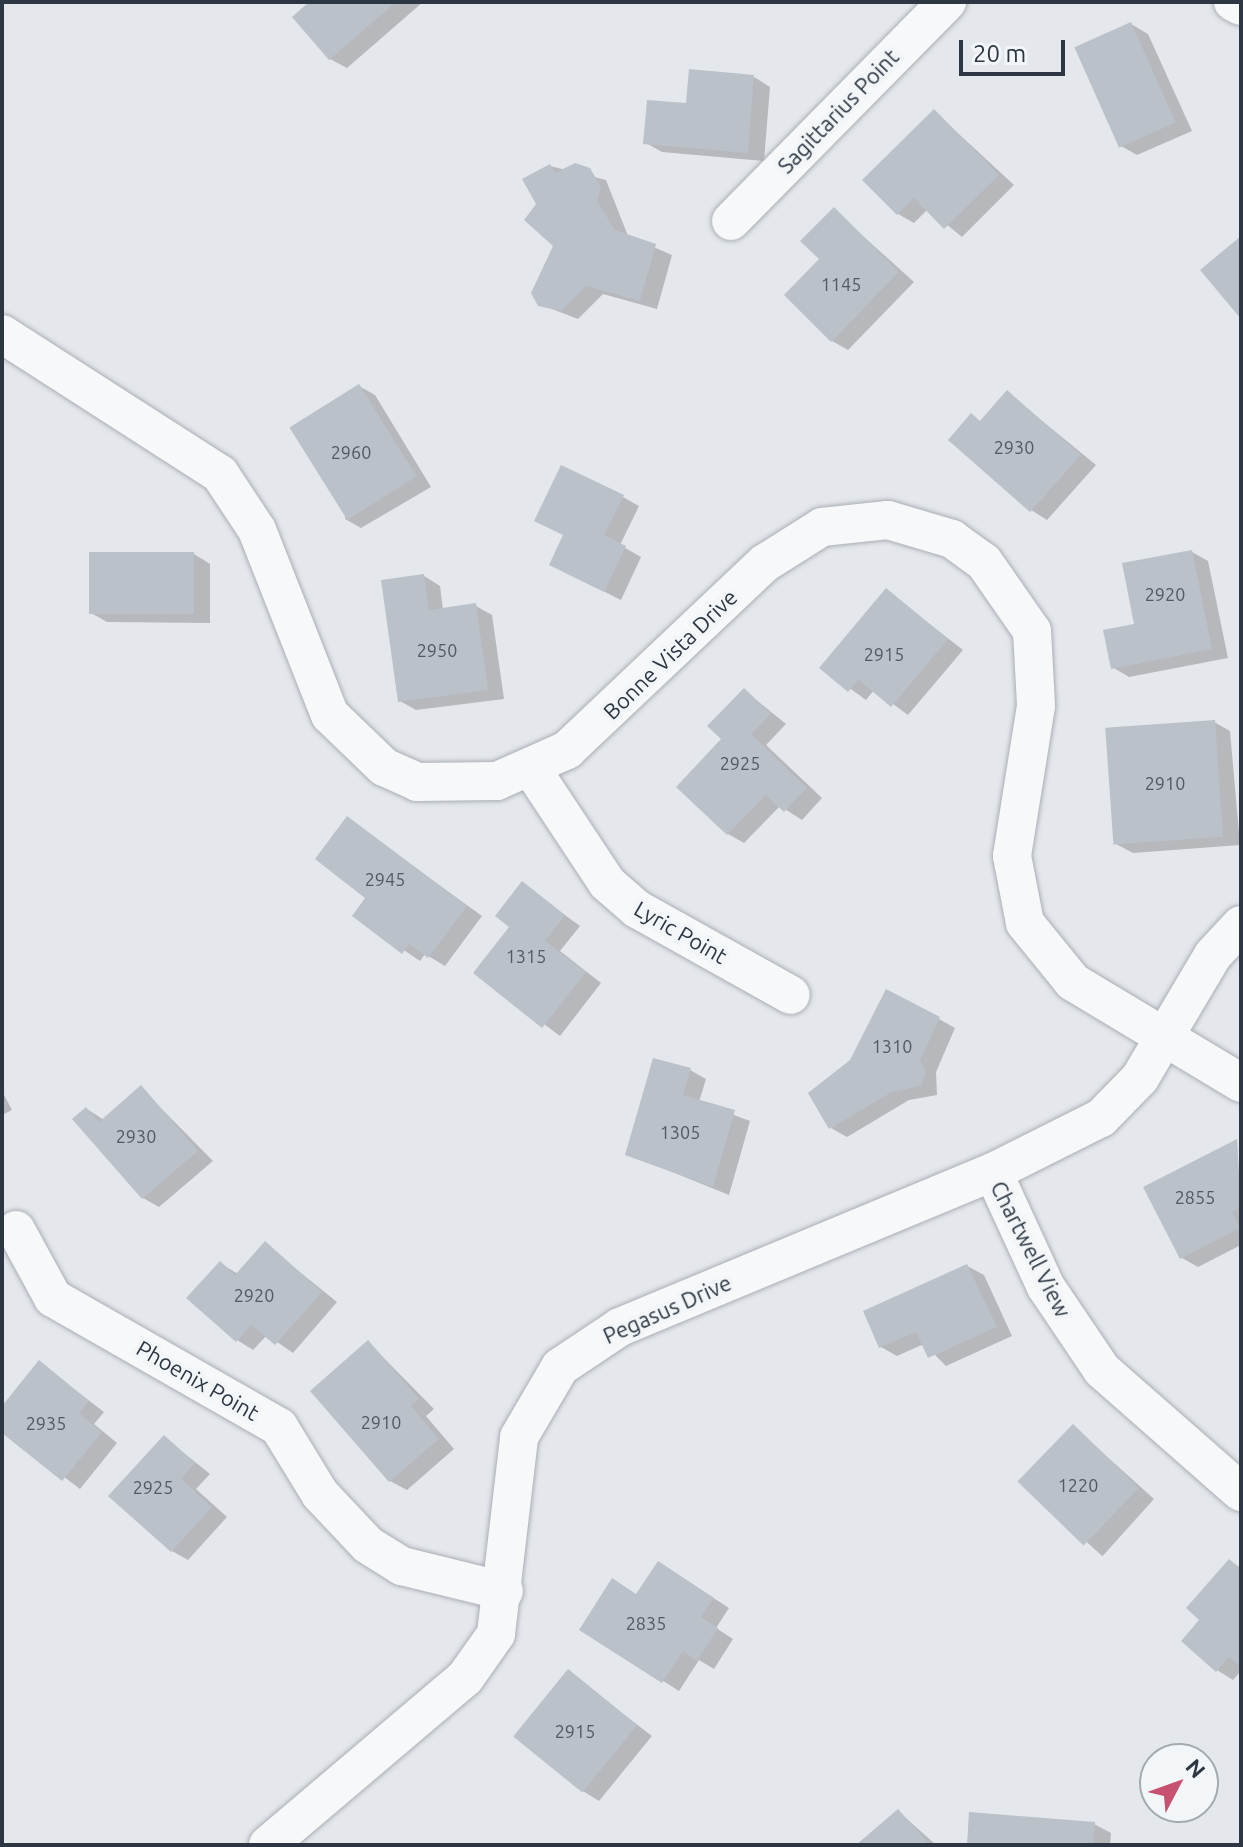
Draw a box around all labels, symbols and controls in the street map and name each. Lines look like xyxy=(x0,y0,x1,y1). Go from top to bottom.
scale bar xyxy=(963,24,1069,74)
text: 20 m xyxy=(973,40,1026,67)
street label: Sagittarius Point xyxy=(772,43,904,179)
house number: 1145 xyxy=(821,273,861,295)
house number: 2930 xyxy=(994,436,1034,458)
house number: 2960 xyxy=(331,441,371,463)
street label: Bonne Vista Drive xyxy=(598,583,742,725)
house number: 2920 xyxy=(1145,583,1185,605)
house number: 2950 xyxy=(417,639,457,661)
house number: 2915 xyxy=(864,643,904,665)
house number: 2925 xyxy=(720,752,760,774)
house number: 2910 xyxy=(1145,772,1185,794)
house number: 2945 xyxy=(365,868,405,890)
street label: Lyric Point xyxy=(630,895,732,969)
house number: 1315 xyxy=(506,945,546,967)
house number: 1310 xyxy=(872,1035,912,1057)
house number: 1305 xyxy=(660,1121,700,1143)
house number: 2930 xyxy=(116,1125,156,1147)
street label: Chartwell View xyxy=(985,1176,1077,1322)
house number: 2855 xyxy=(1175,1186,1215,1208)
street label: Pegasus Drive xyxy=(599,1269,735,1349)
house number: 2920 xyxy=(234,1284,274,1306)
street label: Phoenix Point xyxy=(132,1334,264,1426)
house number: 2910 xyxy=(361,1411,401,1433)
house number: 2935 xyxy=(26,1412,66,1434)
house number: 1220 xyxy=(1058,1474,1098,1496)
house number: 2925 xyxy=(133,1476,173,1498)
house number: 2835 xyxy=(626,1612,666,1634)
house number: 2915 xyxy=(555,1720,595,1742)
north arrow xyxy=(1139,1743,1219,1823)
text: N xyxy=(1181,1754,1211,1783)

